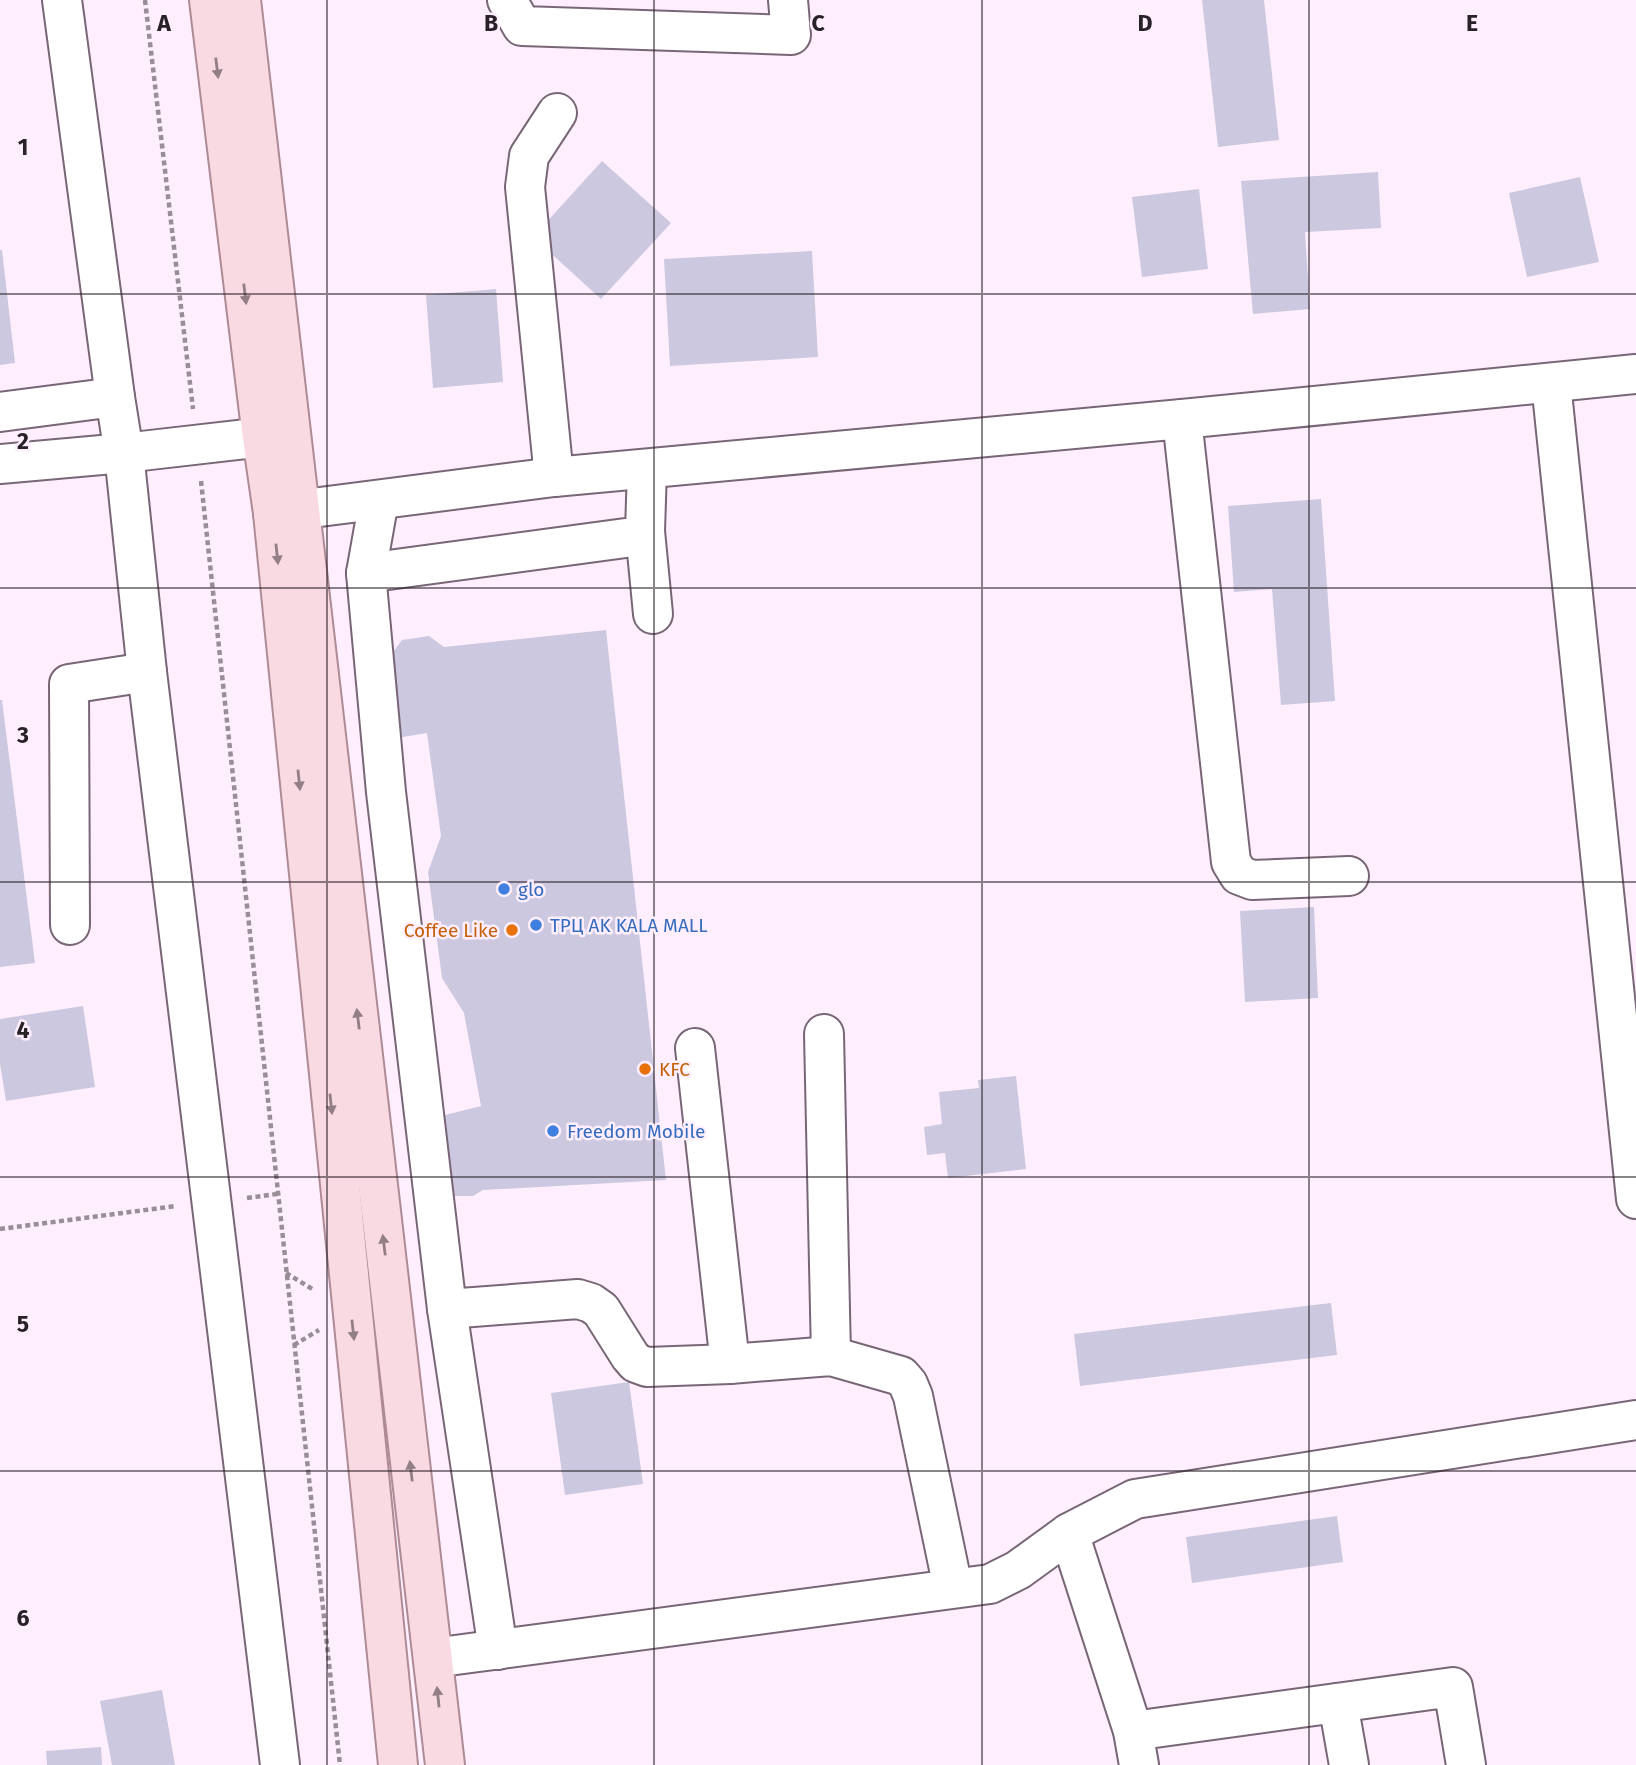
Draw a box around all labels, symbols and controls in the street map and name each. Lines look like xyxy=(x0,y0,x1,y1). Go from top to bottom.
text: A xyxy=(156,9,171,37)
text: B xyxy=(484,9,498,37)
text: C xyxy=(811,9,825,37)
text: D xyxy=(1138,9,1153,37)
text: E xyxy=(1466,9,1478,37)
one-way arrow xyxy=(212,57,223,79)
text: 1 xyxy=(18,133,28,161)
one-way arrow xyxy=(239,283,250,305)
text: 2 xyxy=(17,427,29,455)
one-way arrow xyxy=(272,543,283,565)
text: 3 xyxy=(16,721,29,749)
one-way arrow xyxy=(294,769,305,791)
place label: glo xyxy=(518,878,544,901)
marker: glo xyxy=(496,881,512,897)
place label: ТРЦ AK KALA MALL xyxy=(550,914,708,937)
marker: ТРЦ AK KALA MALL xyxy=(528,917,544,933)
place label: Coffee Like xyxy=(404,919,498,942)
marker: Coffee Like xyxy=(504,922,520,938)
one-way arrow xyxy=(353,1008,364,1030)
text: 4 xyxy=(17,1016,30,1044)
place label: KFC xyxy=(659,1058,690,1081)
marker: KFC xyxy=(637,1061,653,1077)
one-way arrow xyxy=(326,1093,337,1115)
place label: Freedom Mobile xyxy=(567,1120,705,1143)
marker: Freedom Mobile xyxy=(545,1123,561,1139)
one-way arrow xyxy=(378,1234,389,1256)
text: 5 xyxy=(17,1310,29,1338)
one-way arrow xyxy=(348,1320,359,1342)
one-way arrow xyxy=(405,1460,416,1482)
text: 6 xyxy=(17,1604,30,1632)
one-way arrow xyxy=(432,1686,443,1708)

